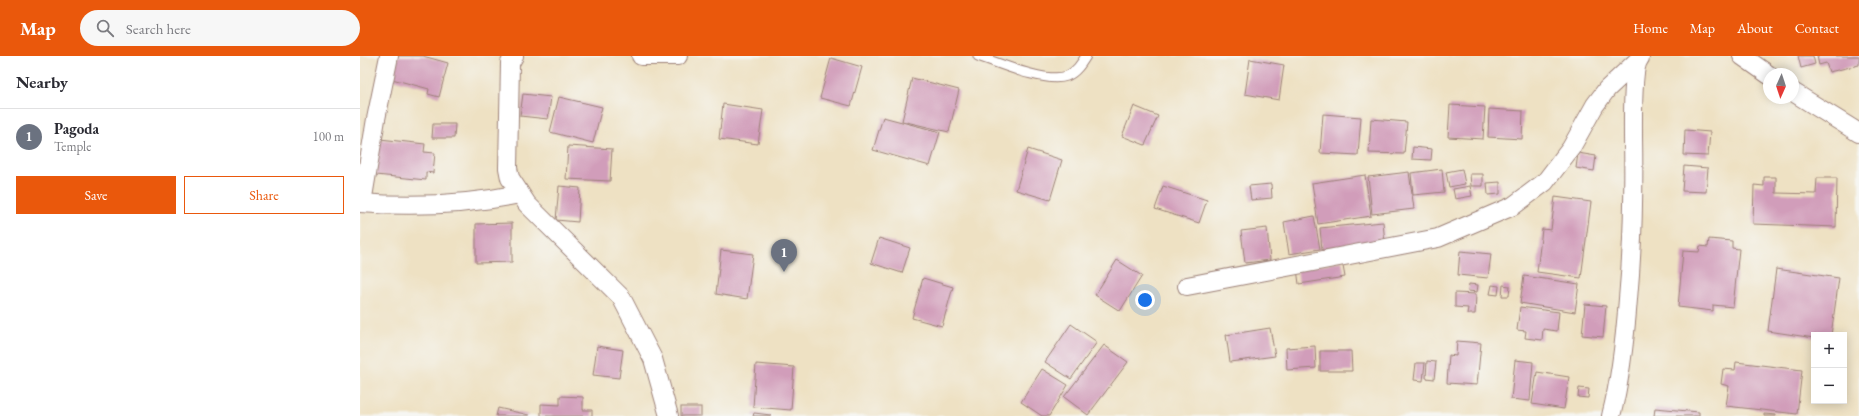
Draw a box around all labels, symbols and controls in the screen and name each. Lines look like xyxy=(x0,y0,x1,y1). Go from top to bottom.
search box xyxy=(80,10,360,46)
text: Map xyxy=(20,16,56,41)
icon: search xyxy=(94,17,116,39)
text: Search here xyxy=(126,19,191,38)
text: Home xyxy=(1633,19,1668,37)
text: Map xyxy=(1690,19,1715,37)
text: About xyxy=(1737,19,1773,37)
text: Contact xyxy=(1795,19,1839,37)
north arrow xyxy=(1763,68,1799,104)
text: Nearby xyxy=(16,71,68,93)
text: Pagoda xyxy=(54,119,99,138)
text: 1 xyxy=(26,128,32,145)
text: 100 m xyxy=(313,128,344,145)
text: Temple xyxy=(54,138,91,155)
button: Save xyxy=(16,176,176,214)
button: Share xyxy=(184,176,344,214)
pin: 1 xyxy=(771,239,797,272)
your location xyxy=(1135,290,1155,310)
map controls xyxy=(1811,332,1847,404)
button: + xyxy=(1811,332,1847,368)
button: − xyxy=(1811,368,1847,404)

